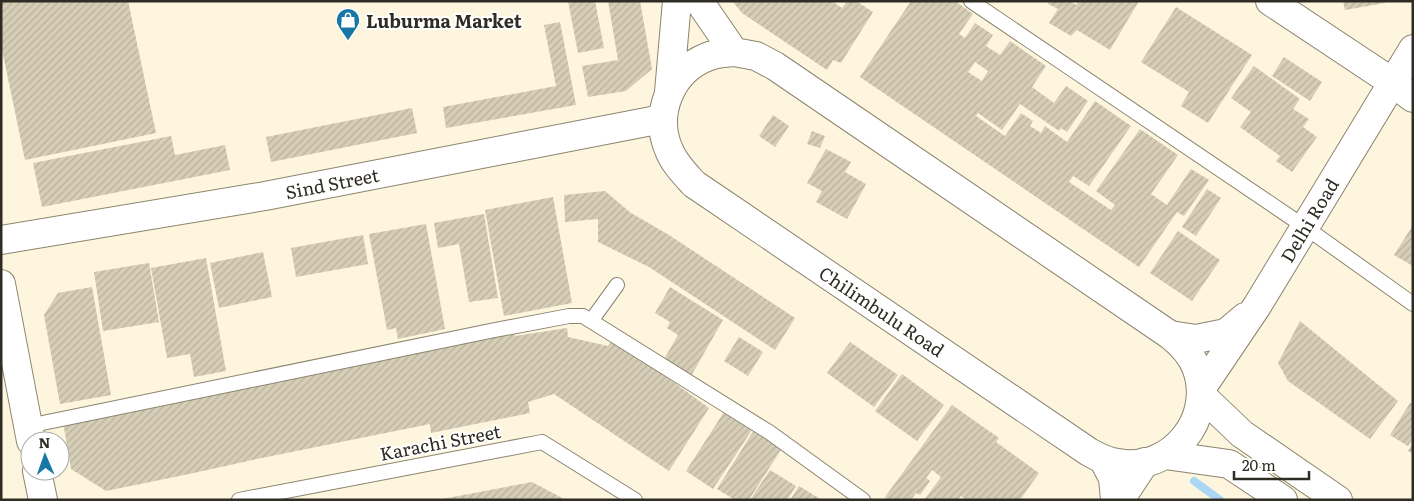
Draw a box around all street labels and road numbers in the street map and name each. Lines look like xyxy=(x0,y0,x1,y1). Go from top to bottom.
street label: Sind Street xyxy=(283,161,382,205)
street label: Delhi Road xyxy=(1273,173,1345,267)
street label: Chilimbulu Road xyxy=(814,259,950,363)
street label: Karachi Street xyxy=(377,417,504,467)

